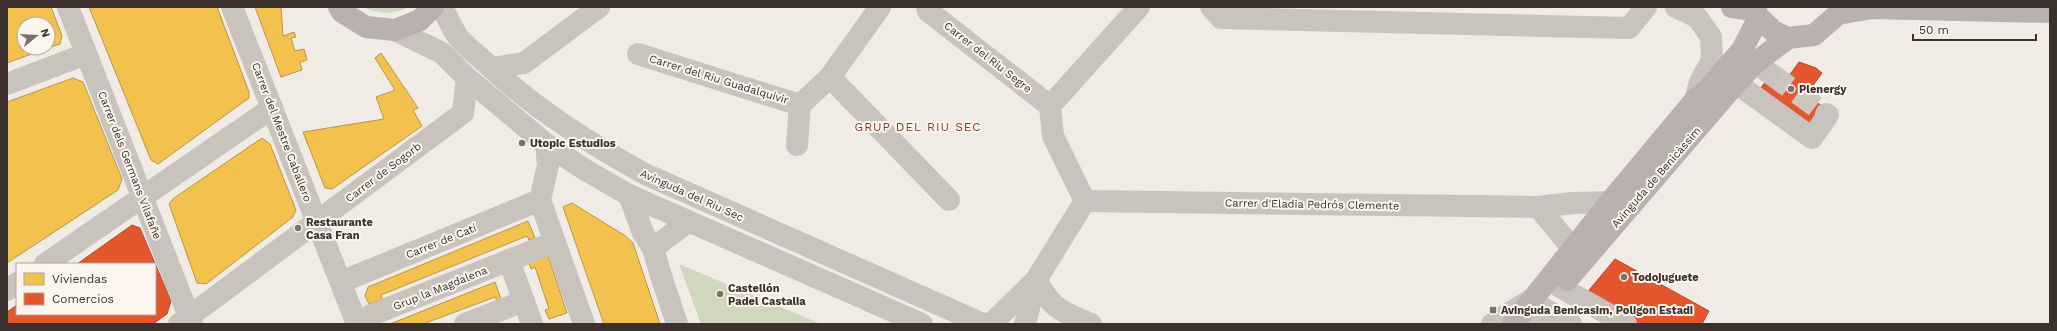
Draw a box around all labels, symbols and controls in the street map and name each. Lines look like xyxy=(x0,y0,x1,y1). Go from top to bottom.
north arrow xyxy=(16,16,56,56)
scale bar xyxy=(1913,16,2036,42)
street label: Carrer del Riu Segre xyxy=(941,19,1034,96)
text: 50 m xyxy=(1919,23,1949,37)
text: N xyxy=(38,27,52,39)
street label: Carrer del Riu Guadalquivir xyxy=(648,52,790,107)
street label: Carrer del Mestre Caballero xyxy=(249,61,314,204)
place label: Plenergy xyxy=(1799,83,1847,96)
marker: Plenergy xyxy=(1786,84,1796,94)
street label: Carrer dels Germans Vilafañe xyxy=(95,89,164,241)
district label: GRUP DEL RIU SEC xyxy=(854,120,982,134)
street label: Avinguda de Benicàssim xyxy=(1609,124,1704,230)
place label: Utopic Estudios xyxy=(530,137,616,150)
marker: Utopic Estudios xyxy=(517,138,527,148)
street label: Carrer de Sogorb xyxy=(343,140,424,205)
street label: Avinguda del Riu Sec xyxy=(638,167,746,224)
street label: Carrer d'Eladia Pedrós Clemente xyxy=(1225,196,1399,213)
place label: Restaurante Casa Fran xyxy=(306,216,373,242)
street label: Carrer de Catí xyxy=(404,221,478,262)
marker: Restaurante Casa Fran xyxy=(293,223,303,233)
legend xyxy=(16,263,156,315)
street label: Grup la Magdalena xyxy=(391,264,489,313)
place label: Todojuguete xyxy=(1632,271,1699,284)
text: Viviendas xyxy=(52,272,107,286)
marker: Todojuguete xyxy=(1619,272,1629,282)
place label: Castellón Padel Castalia xyxy=(728,282,806,308)
marker: Castellón Padel Castalia xyxy=(715,289,725,299)
text: Comercios xyxy=(52,292,114,306)
place label: Avinguda Benicasim, Poligon Estadi xyxy=(1501,304,1693,317)
marker: Avinguda Benicasim, Poligon Estadi xyxy=(1488,305,1498,315)

